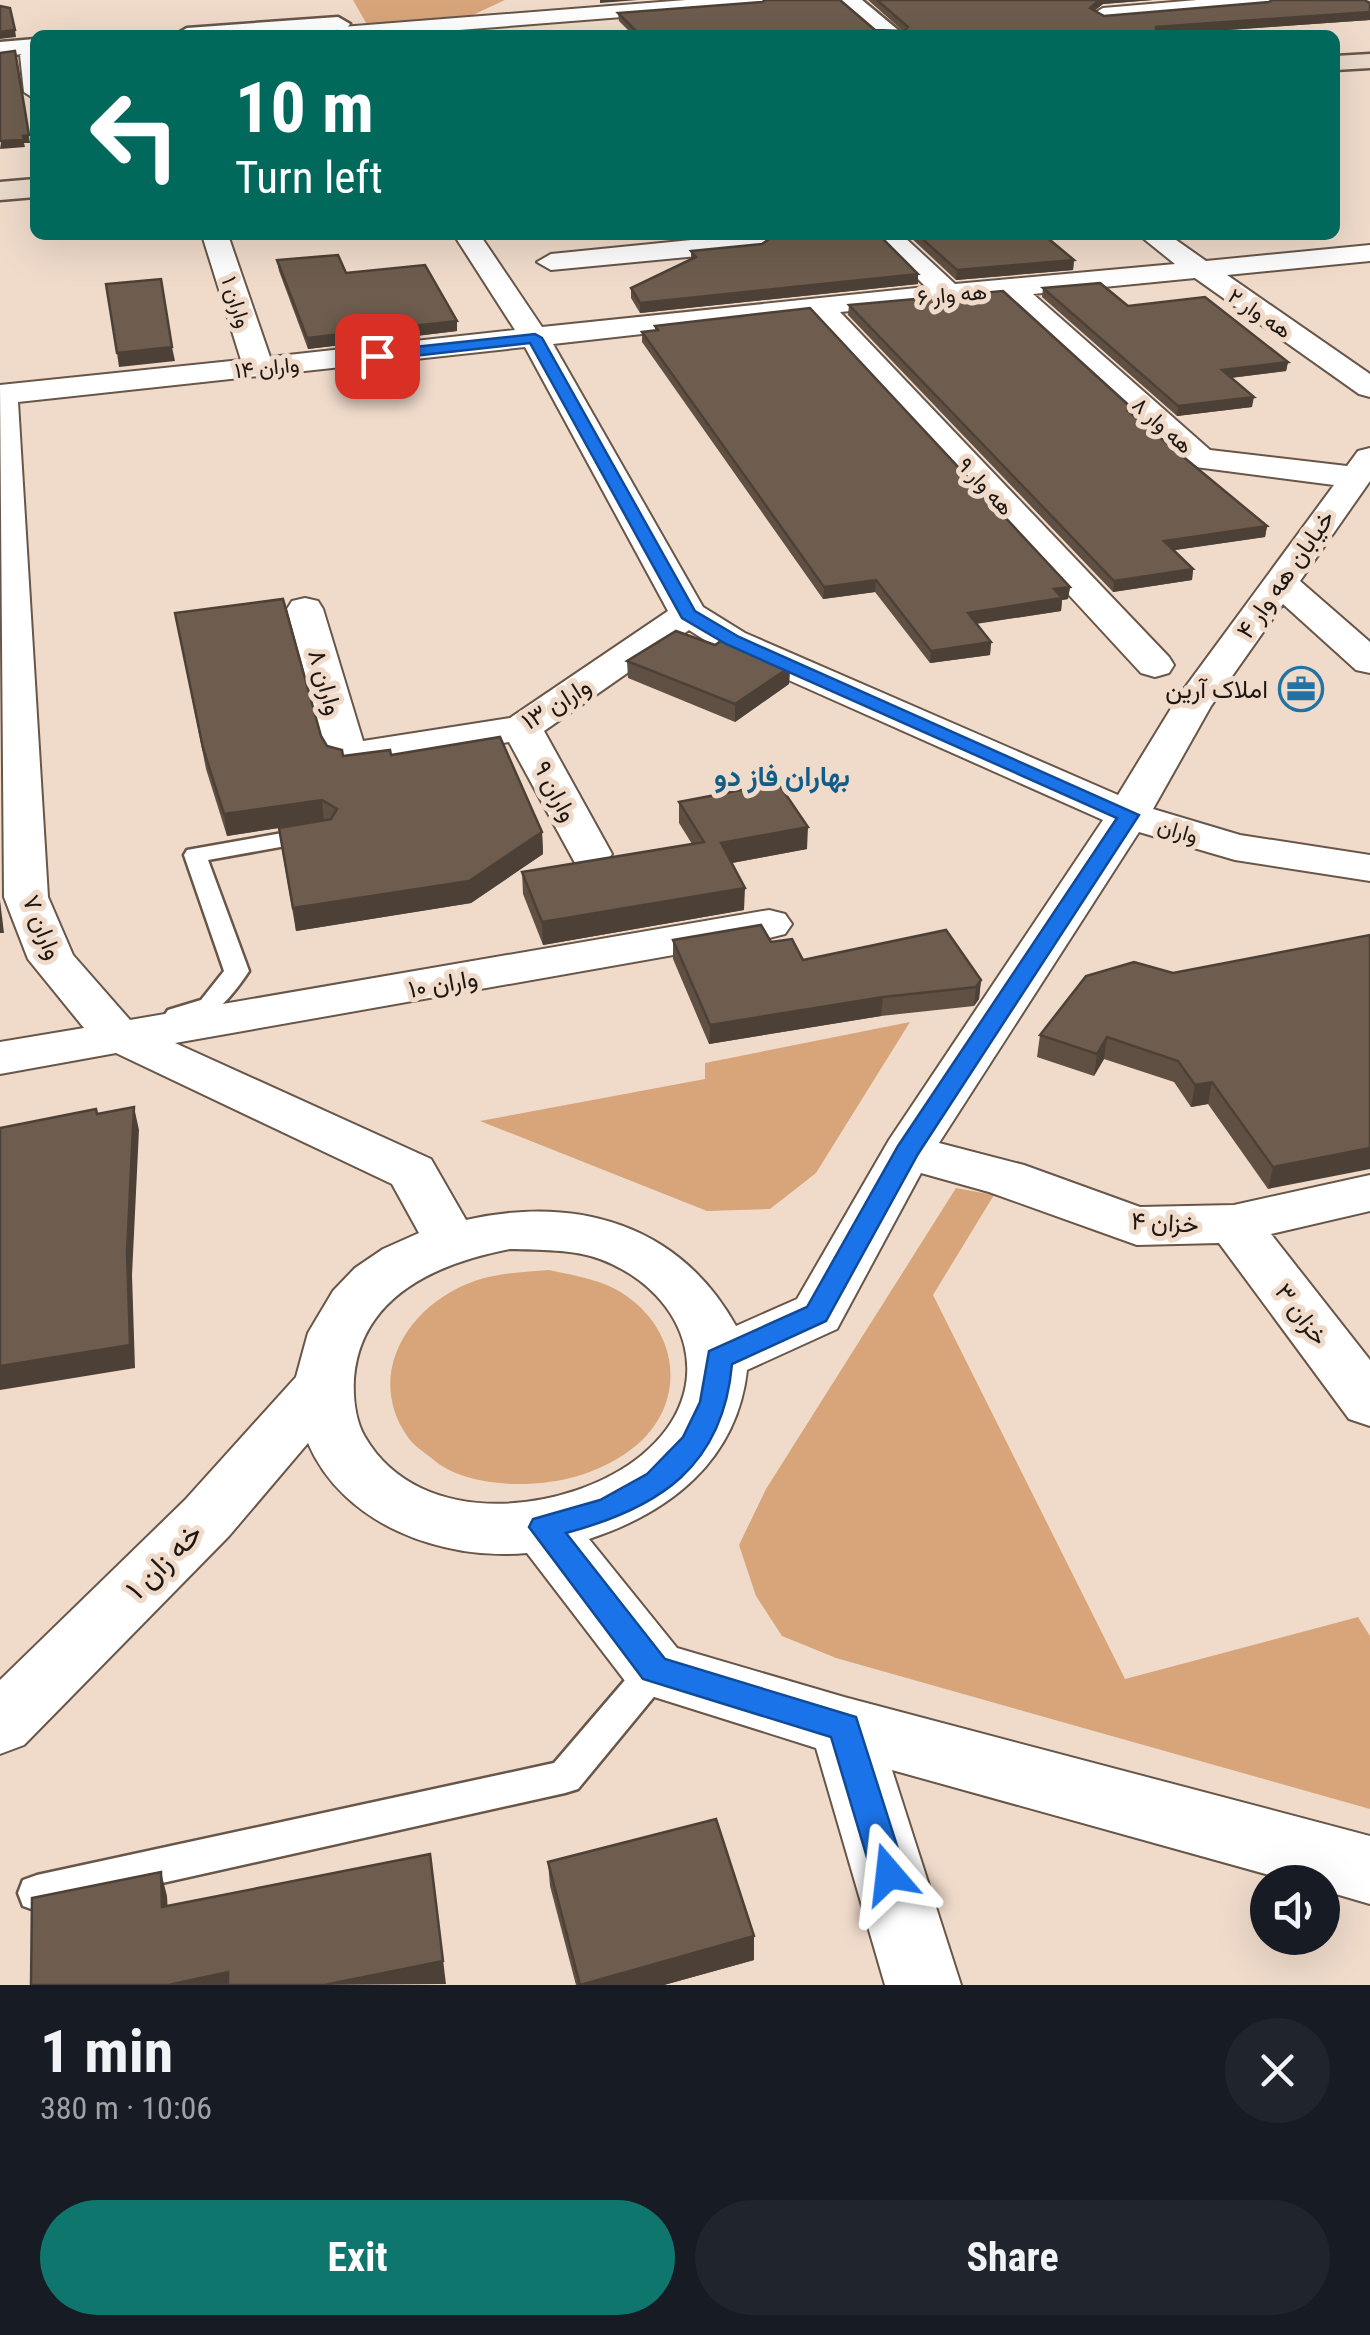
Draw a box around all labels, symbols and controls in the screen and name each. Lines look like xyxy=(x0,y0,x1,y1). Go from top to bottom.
text: 10 m xyxy=(235,67,374,149)
icon: left xyxy=(70,70,200,200)
text: Turn left xyxy=(235,151,383,204)
street label: واران ۱ xyxy=(216,273,256,331)
street label: هه وار ۶ xyxy=(916,279,988,311)
street label: هه وار ۲ xyxy=(1223,283,1296,344)
pin xyxy=(335,314,420,399)
icon: arrive xyxy=(350,329,405,384)
street label: واران ۱۴ xyxy=(233,352,301,384)
street label: هه وار ۸ xyxy=(1127,392,1198,460)
street label: هه وار ۹ xyxy=(952,452,1019,521)
street label: خیابان هه وار ۴ xyxy=(1230,504,1341,645)
street label: واران ۸ xyxy=(301,646,349,719)
office icon: املاک آرین xyxy=(1278,666,1324,712)
street label: واران ۱۳ xyxy=(516,671,597,737)
place label: املاک آرین xyxy=(1165,675,1268,705)
street label: واران ۹ xyxy=(527,756,583,827)
district label: بهاران فاز دو xyxy=(714,760,850,794)
street label: واران xyxy=(1154,813,1201,849)
street label: واران ۷ xyxy=(16,891,69,964)
street label: واران ۱۰ xyxy=(406,963,480,1005)
street label: خزان ۴ xyxy=(1130,1206,1199,1240)
street label: خزان ۳ xyxy=(1268,1278,1334,1351)
street label: خه زان ۱ xyxy=(118,1515,210,1607)
position arrow xyxy=(837,1822,941,1926)
map controls xyxy=(1250,1865,1340,1955)
button: sound xyxy=(1250,1865,1340,1955)
text: 1 min xyxy=(40,2016,173,2087)
button: close xyxy=(1225,2018,1330,2123)
text: 380 m · 10:06 xyxy=(40,2089,212,2127)
button: Exit xyxy=(40,2200,675,2315)
button: Share xyxy=(695,2200,1330,2315)

